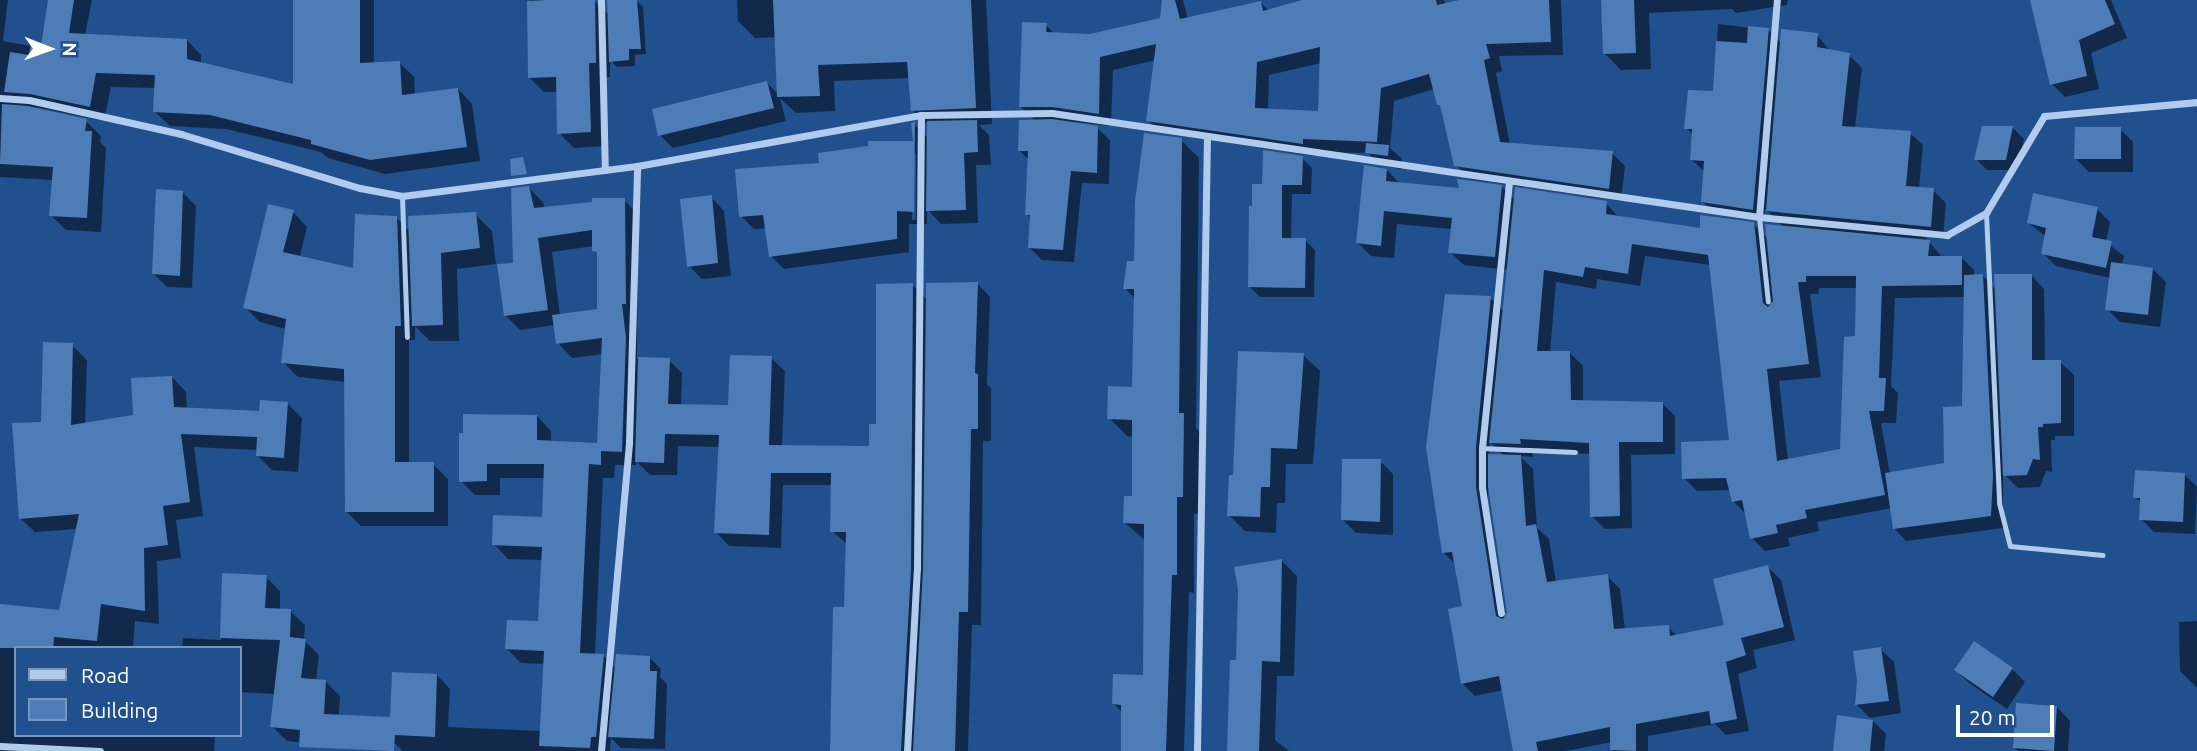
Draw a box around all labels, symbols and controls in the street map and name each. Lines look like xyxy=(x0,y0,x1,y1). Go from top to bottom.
north arrow xyxy=(14,14,84,84)
text: N xyxy=(59,42,81,57)
legend xyxy=(14,646,242,737)
text: Road xyxy=(81,663,129,687)
scale bar xyxy=(1959,692,2057,736)
text: Building xyxy=(81,698,158,722)
text: 20 m xyxy=(1969,705,2016,729)

